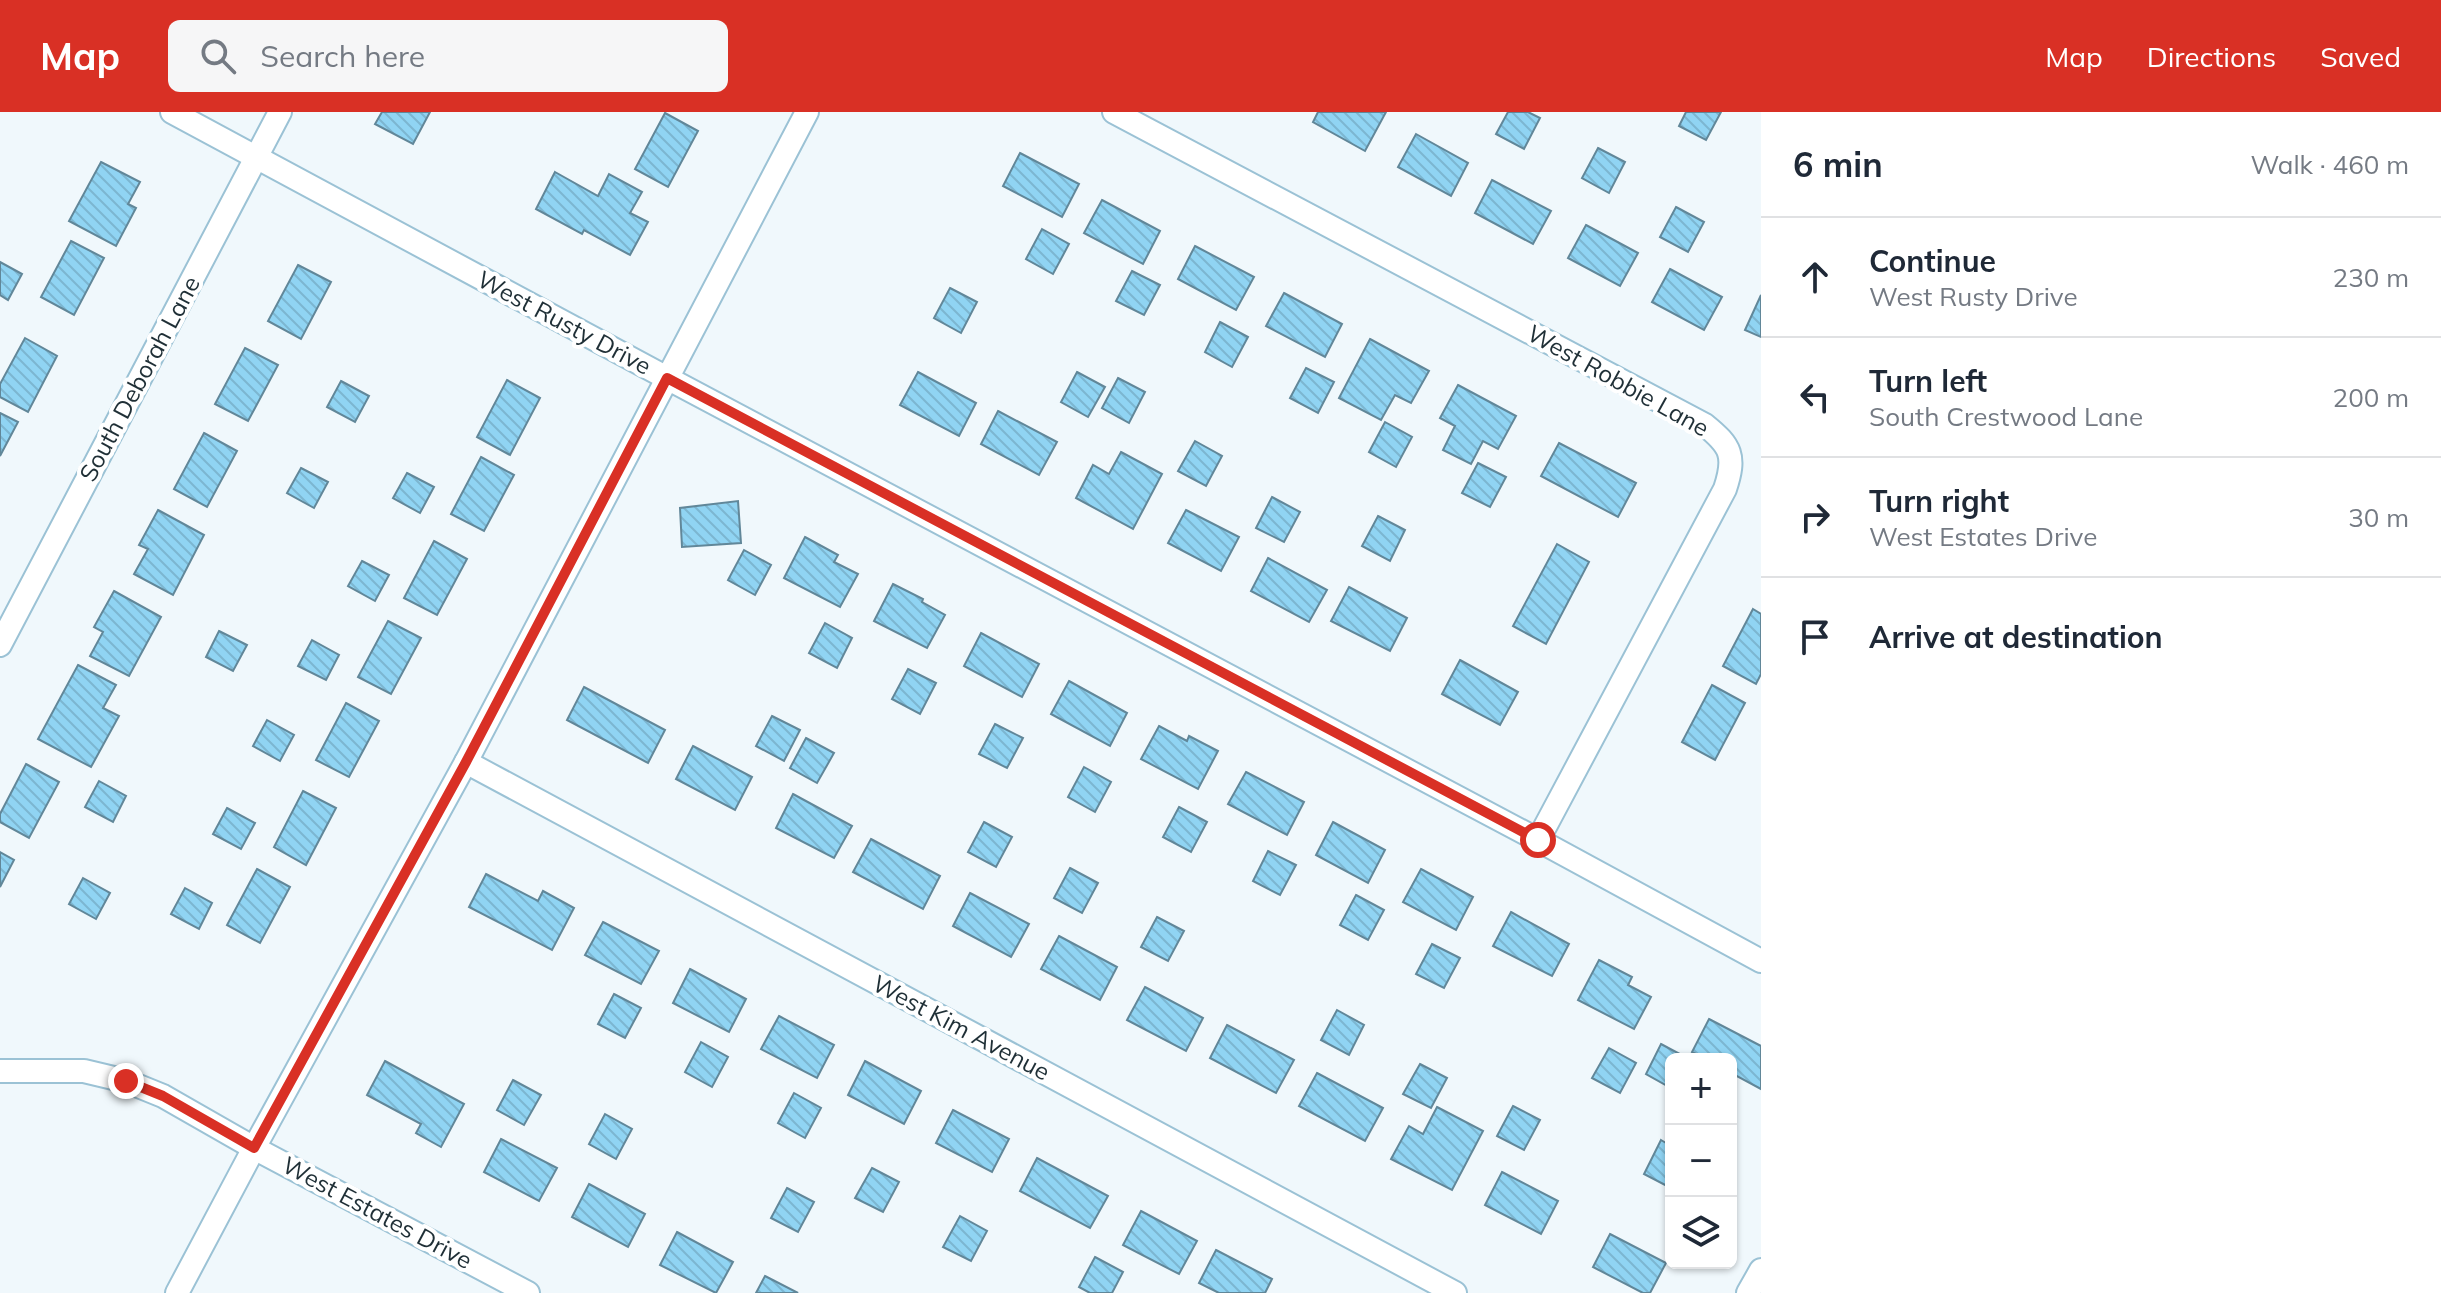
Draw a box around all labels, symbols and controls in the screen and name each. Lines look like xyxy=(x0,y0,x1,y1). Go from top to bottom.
search box xyxy=(168,20,728,92)
text: Map xyxy=(40,32,120,80)
icon: search xyxy=(196,34,240,78)
text: Search here xyxy=(260,37,425,75)
text: Map xyxy=(2045,39,2103,74)
text: Directions xyxy=(2147,39,2276,74)
text: Saved xyxy=(2320,39,2401,74)
text: 6 min xyxy=(1793,143,1883,186)
text: Walk · 460 m xyxy=(2250,148,2409,181)
text: Continue xyxy=(1869,242,1996,280)
icon: ahead xyxy=(1793,255,1837,299)
text: 230 m xyxy=(2333,261,2409,294)
street label: West Rusty Drive xyxy=(472,264,657,381)
street label: South Deborah Lane xyxy=(72,271,206,486)
text: West Rusty Drive xyxy=(1869,280,2078,313)
street label: West Robbie Lane xyxy=(1522,318,1715,443)
text: Turn left xyxy=(1869,362,1987,400)
icon: left xyxy=(1793,375,1837,419)
text: 200 m xyxy=(2333,381,2409,414)
text: South Crestwood Lane xyxy=(1869,400,2143,433)
text: Turn right xyxy=(1869,482,2009,520)
icon: right xyxy=(1793,495,1837,539)
text: 30 m xyxy=(2348,501,2409,534)
text: West Estates Drive xyxy=(1869,520,2097,553)
icon: arrive xyxy=(1793,615,1837,659)
text: Arrive at destination xyxy=(1869,618,2163,656)
route start xyxy=(1520,822,1556,858)
street label: West Kim Avenue xyxy=(868,968,1055,1087)
map controls xyxy=(1665,1053,1737,1269)
button: + xyxy=(1665,1053,1737,1125)
route end xyxy=(108,1063,144,1099)
button: − xyxy=(1665,1125,1737,1197)
street label: West Estates Drive xyxy=(277,1149,478,1275)
button: layers xyxy=(1665,1197,1737,1269)

